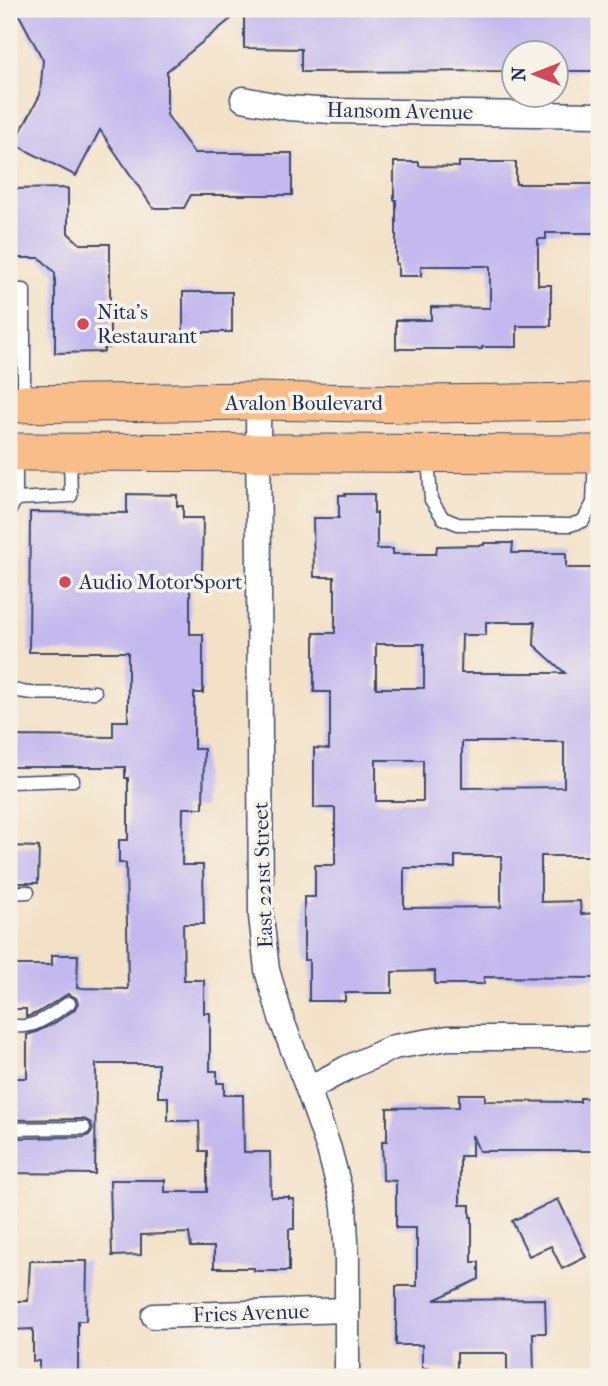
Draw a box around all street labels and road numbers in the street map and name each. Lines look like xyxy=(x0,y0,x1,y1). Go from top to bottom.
street label: Hansom Avenue xyxy=(327,98,473,124)
street label: Avalon Boulevard xyxy=(224,391,384,415)
street label: East 221st Street xyxy=(248,801,278,949)
street label: Fries Avenue xyxy=(192,1299,310,1327)

